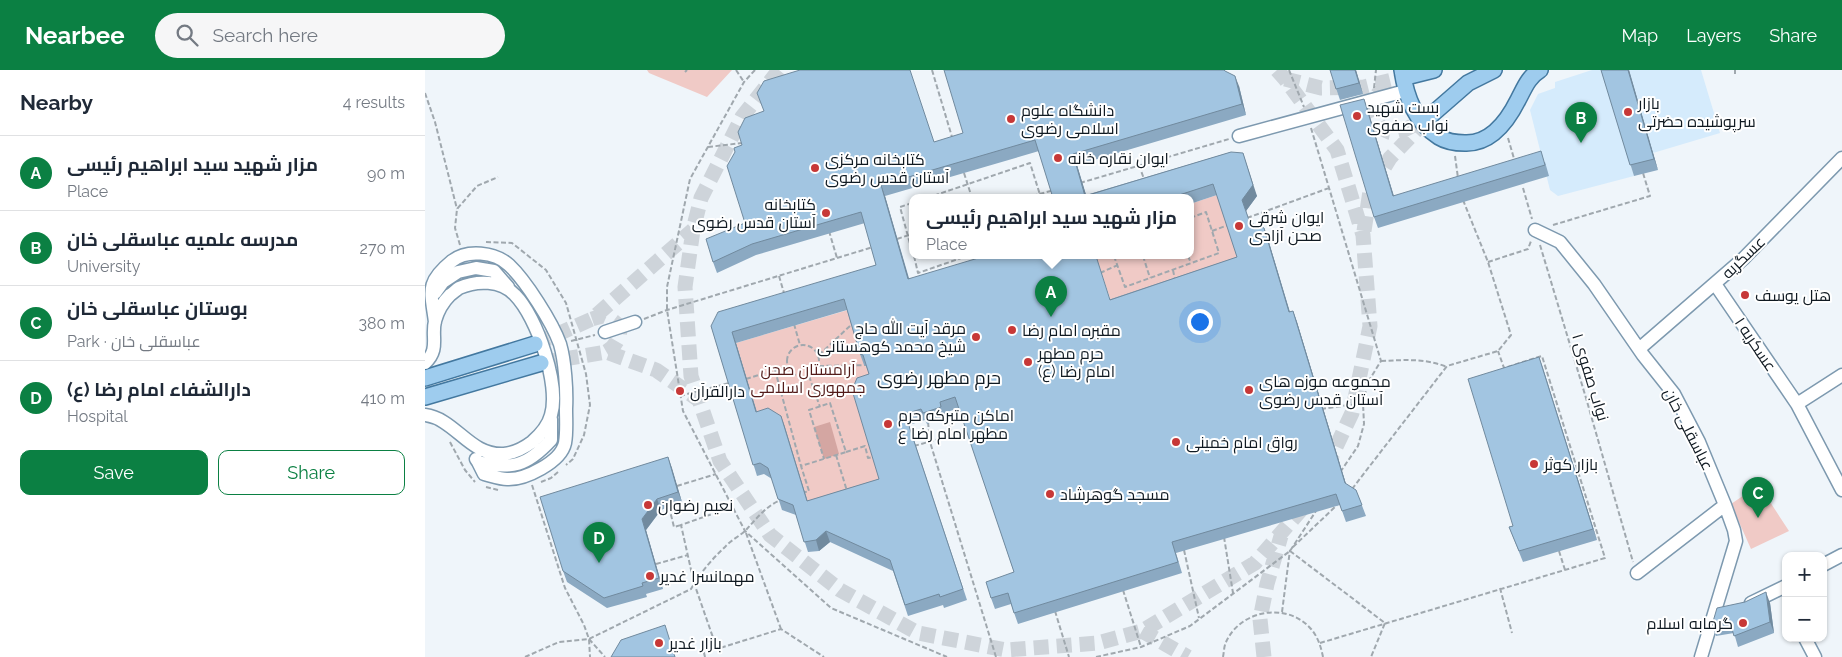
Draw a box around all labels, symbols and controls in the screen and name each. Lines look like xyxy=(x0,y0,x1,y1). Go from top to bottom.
search box xyxy=(155,13,505,58)
text: Nearbee xyxy=(25,21,125,50)
icon: search xyxy=(173,21,201,49)
text: Search here xyxy=(213,24,318,46)
text: Map xyxy=(1622,25,1658,46)
text: Layers xyxy=(1686,25,1741,46)
text: Share xyxy=(1769,25,1817,46)
text: Nearby xyxy=(20,90,93,115)
text: 4 results xyxy=(343,93,405,112)
place label: بازار سرپوشیده حضرتی xyxy=(1637,94,1756,133)
place label: بست شهید نواب صفوی xyxy=(1367,98,1448,136)
place label: دانشگاه علوم اسلامی رضوی xyxy=(1021,101,1119,139)
pin: B xyxy=(1565,102,1597,143)
marker: بازار سرپوشیده حضرتی xyxy=(1622,106,1634,118)
marker: بست شهید نواب صفوی xyxy=(1351,110,1363,122)
marker: دانشگاه علوم اسلامی رضوی xyxy=(1005,113,1017,125)
place label: ایوان نقاره خانه xyxy=(1068,149,1169,169)
place label: کتابخانه مرکزی آستان قدس رضوی xyxy=(825,150,950,188)
marker: ایوان نقاره خانه xyxy=(1052,152,1064,164)
text: مزار شهید سید ابراهیم رئیسی xyxy=(67,153,318,175)
marker: کتابخانه مرکزی آستان قدس رضوی xyxy=(809,162,821,174)
text: A xyxy=(31,164,41,183)
text: 90 m xyxy=(367,164,405,183)
text: Place xyxy=(67,182,108,201)
popup xyxy=(909,194,1194,259)
place label: کتابخانه آستان قدس رضوی xyxy=(692,195,817,233)
text: مزار شهید سید ابراهیم رئیسی xyxy=(926,206,1177,228)
marker: کتابخانه آستان قدس رضوی xyxy=(820,207,832,219)
place label: ایوان شرقی صحن آزادی xyxy=(1249,208,1324,246)
marker: ایوان شرقی صحن آزادی xyxy=(1233,220,1245,232)
text: مدرسه علمیه عباسقلی خان xyxy=(67,228,298,250)
street label: عسگریه xyxy=(1718,232,1769,283)
text: Place xyxy=(926,235,967,254)
text: B xyxy=(31,239,41,258)
text: 270 m xyxy=(360,239,405,258)
text: University xyxy=(67,257,140,276)
pin: A xyxy=(1035,276,1067,317)
place label: هتل یوسف xyxy=(1755,286,1831,306)
marker: هتل یوسف xyxy=(1739,289,1751,301)
text: بوستان عباسقلی خان xyxy=(67,297,248,319)
your location xyxy=(1187,309,1213,335)
text: C xyxy=(31,314,41,333)
text: 380 m xyxy=(358,314,405,333)
street label: عسکریه ۱ xyxy=(1731,314,1781,375)
place label: مرقد آیت الله حاج شیخ محمد کوهستانی xyxy=(817,318,966,358)
place label: مقبره امام رضا xyxy=(1022,321,1121,342)
marker: مقبره امام رضا xyxy=(1006,324,1018,336)
marker: مرقد آیت الله حاج شیخ محمد کوهستانی xyxy=(970,331,982,343)
street label: نواب صفوی ۱ xyxy=(1567,331,1613,423)
text: Park · عباسقلی خان xyxy=(67,332,201,351)
place label: حرم مطهر امام رضا (ع) xyxy=(1037,344,1115,383)
marker: حرم مطهر امام رضا (ع) xyxy=(1022,356,1034,368)
park label: آرامستان صحن جمهوری اسلامی xyxy=(751,360,865,398)
district label: حرم مطهر رضوی xyxy=(877,367,1001,390)
place label: مجموعه موزه های آستان قدس رضوی xyxy=(1259,372,1391,410)
text: دارالشفاء امام رضا (ع) xyxy=(67,378,251,400)
place label: دارالقرآن xyxy=(690,382,745,402)
marker: مجموعه موزه های آستان قدس رضوی xyxy=(1243,384,1255,396)
marker: دارالقرآن xyxy=(674,385,686,397)
street label: عباسقلی خان xyxy=(1659,385,1717,474)
text: D xyxy=(30,389,42,408)
text: 410 m xyxy=(361,389,405,408)
place label: اماکن متبرکه حرم مطهر امام رضا ع xyxy=(898,406,1014,445)
text: Hospital xyxy=(67,407,128,426)
marker: اماکن متبرکه حرم مطهر امام رضا ع xyxy=(882,418,894,430)
place label: رواق امام خمینی xyxy=(1186,433,1298,454)
marker: رواق امام خمینی xyxy=(1170,436,1182,448)
button: Save xyxy=(20,450,208,495)
button: Share xyxy=(218,450,405,495)
place label: بازار کوثر xyxy=(1543,455,1598,474)
marker: بازار کوثر xyxy=(1528,458,1540,470)
pin: C xyxy=(1742,477,1774,518)
place label: مسجد گوهرشاد xyxy=(1060,485,1170,504)
marker: مسجد گوهرشاد xyxy=(1044,488,1056,500)
place label: نعیم رضوان xyxy=(658,496,733,517)
marker: نعیم رضوان xyxy=(642,499,654,511)
pin: D xyxy=(583,522,615,563)
map controls xyxy=(1782,552,1827,642)
button: + xyxy=(1782,552,1827,597)
place label: مهمانسرا غدیر xyxy=(659,567,754,587)
marker: مهمانسرا غدیر xyxy=(644,570,656,582)
button: − xyxy=(1782,597,1827,642)
place label: گرمابه اسلام xyxy=(1647,614,1733,635)
marker: گرمابه اسلام xyxy=(1737,617,1749,629)
place label: بازار غدیر xyxy=(668,634,722,653)
marker: بازار غدیر xyxy=(653,637,665,649)

